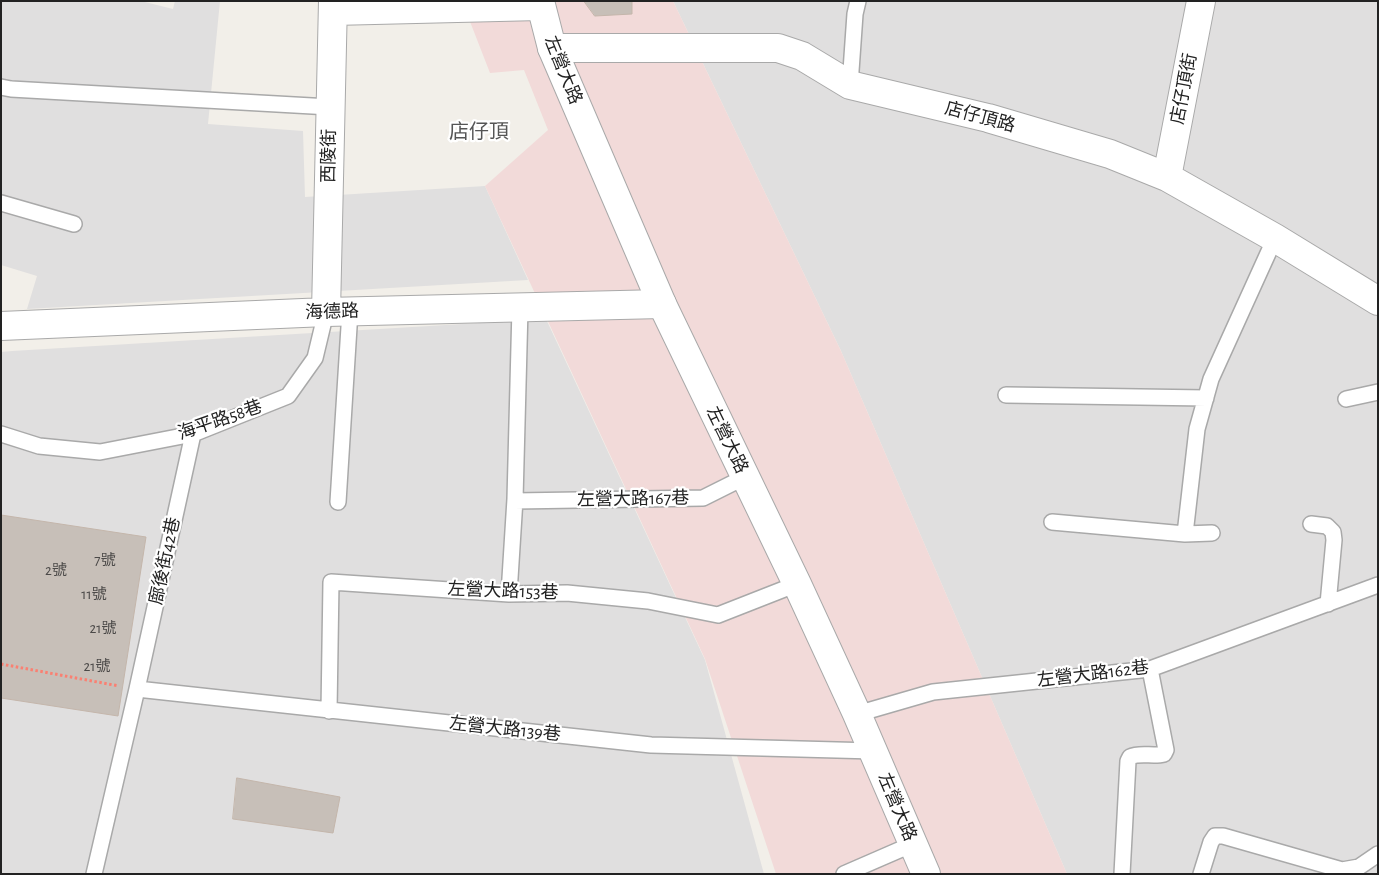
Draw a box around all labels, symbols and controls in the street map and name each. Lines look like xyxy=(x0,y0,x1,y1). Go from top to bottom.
street label: 左營大路 xyxy=(540,33,586,107)
street label: 店仔頂街 xyxy=(1167,52,1201,126)
street label: 店仔頂路 xyxy=(942,97,1018,137)
district label: 店仔頂 xyxy=(449,120,509,144)
street label: 西陵街 xyxy=(318,129,340,183)
street label: 海德路 xyxy=(305,300,359,324)
street label: 海平路58巷 xyxy=(175,395,265,445)
street label: 左營大路 xyxy=(702,403,752,477)
street label: 左營大路167巷 xyxy=(577,487,689,511)
street label: 廍後街42巷 xyxy=(145,515,185,607)
house number: 7號 xyxy=(94,551,116,569)
house number: 2號 xyxy=(45,561,67,579)
street label: 左營大路153巷 xyxy=(447,578,559,604)
house number: 11號 xyxy=(81,585,107,603)
house number: 21號 xyxy=(90,619,116,637)
street label: 左營大路162巷 xyxy=(1036,656,1150,692)
house number: 21號 xyxy=(84,657,110,675)
street label: 左營大路139巷 xyxy=(448,712,562,746)
street label: 左營大路 xyxy=(873,770,921,844)

